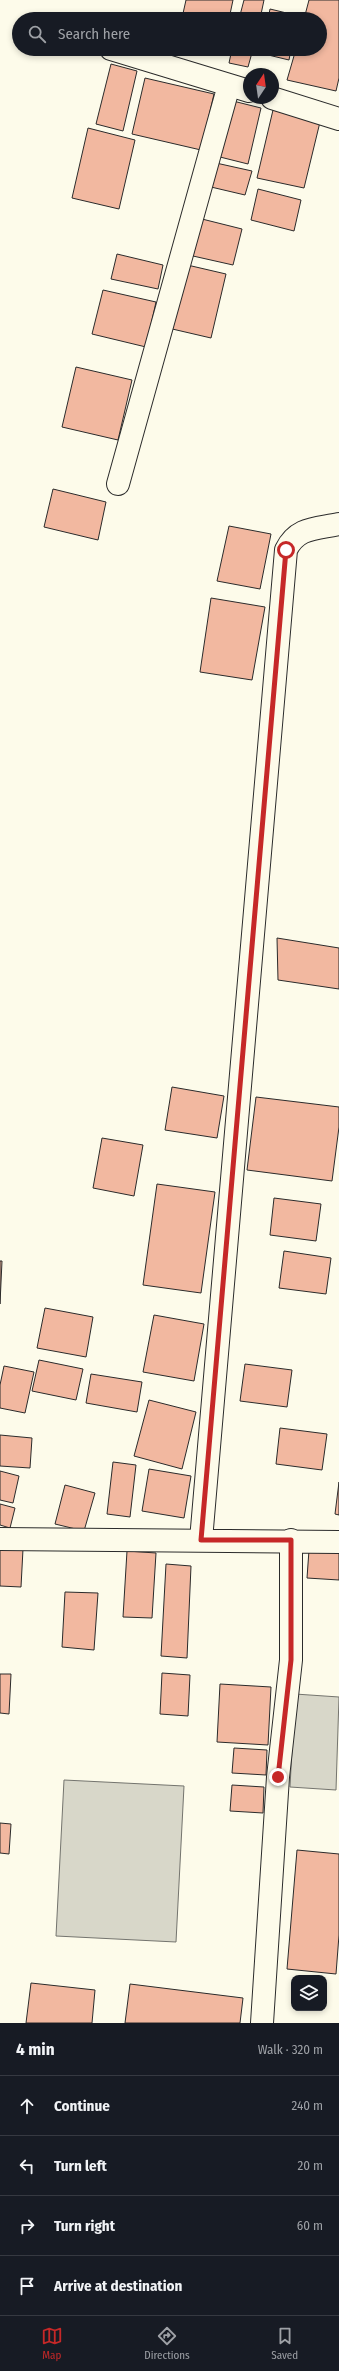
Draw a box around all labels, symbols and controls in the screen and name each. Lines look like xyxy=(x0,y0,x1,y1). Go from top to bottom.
search box xyxy=(12,12,327,56)
icon: search xyxy=(26,23,48,45)
text: Search here xyxy=(58,25,130,43)
north arrow xyxy=(243,68,279,104)
route start xyxy=(277,541,295,559)
route end xyxy=(269,1768,287,1786)
map controls xyxy=(291,1975,327,2011)
button: layers xyxy=(291,1975,327,2011)
text: 4 min xyxy=(16,2039,55,2060)
text: Walk · 320 m xyxy=(258,2042,323,2057)
icon: ahead xyxy=(16,2095,38,2117)
text: Continue xyxy=(54,2097,110,2115)
text: 240 m xyxy=(291,2098,323,2113)
icon: left xyxy=(16,2155,38,2177)
text: Turn left xyxy=(54,2157,107,2175)
text: 20 m xyxy=(297,2158,323,2173)
icon: right xyxy=(16,2215,38,2237)
text: Turn right xyxy=(54,2217,115,2235)
text: 60 m xyxy=(297,2218,323,2233)
icon: arrive xyxy=(16,2275,38,2297)
text: Arrive at destination xyxy=(54,2277,182,2295)
tab: Map xyxy=(41,2325,63,2362)
tab: Directions xyxy=(144,2325,190,2362)
tab: Saved xyxy=(271,2325,298,2362)

